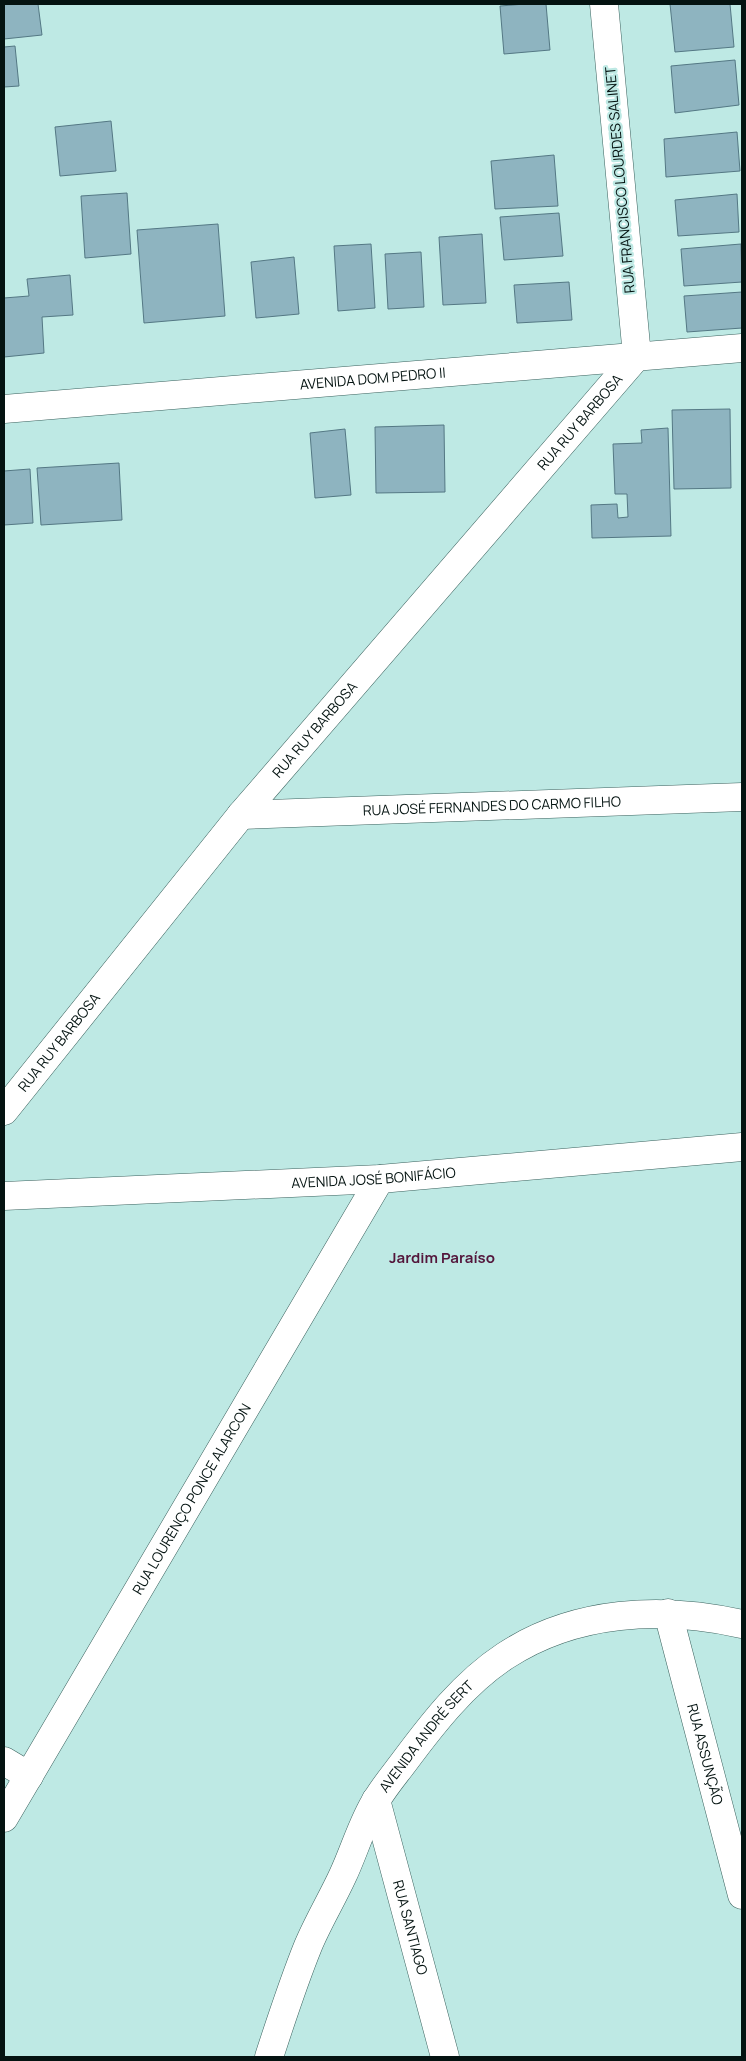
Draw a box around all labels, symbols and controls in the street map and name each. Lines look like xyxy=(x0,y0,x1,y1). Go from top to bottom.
street label: RUA FRANCISCO LOURDES SALINET xyxy=(600,65,639,294)
street label: AVENIDA DOM PEDRO II xyxy=(299,363,446,394)
street label: RUA RUY BARBOSA xyxy=(533,370,626,474)
street label: RUA RUY BARBOSA xyxy=(268,677,361,781)
street label: RUA JOSÉ FERNANDES DO CARMO FILHO xyxy=(362,791,621,820)
street label: RUA RUY BARBOSA xyxy=(13,989,104,1095)
street label: AVENIDA JOSÉ BONIFÁCIO xyxy=(291,1162,456,1192)
district label: Jardim Paraíso xyxy=(389,1247,495,1268)
street label: RUA LOURENÇO PONCE ALARCON xyxy=(128,1400,255,1598)
street label: AVENIDA ANDRÉ SERT xyxy=(374,1675,478,1796)
street label: RUA ASSUNÇÃO xyxy=(683,1701,728,1807)
street label: RUA SANTIAGO xyxy=(389,1878,433,1977)

